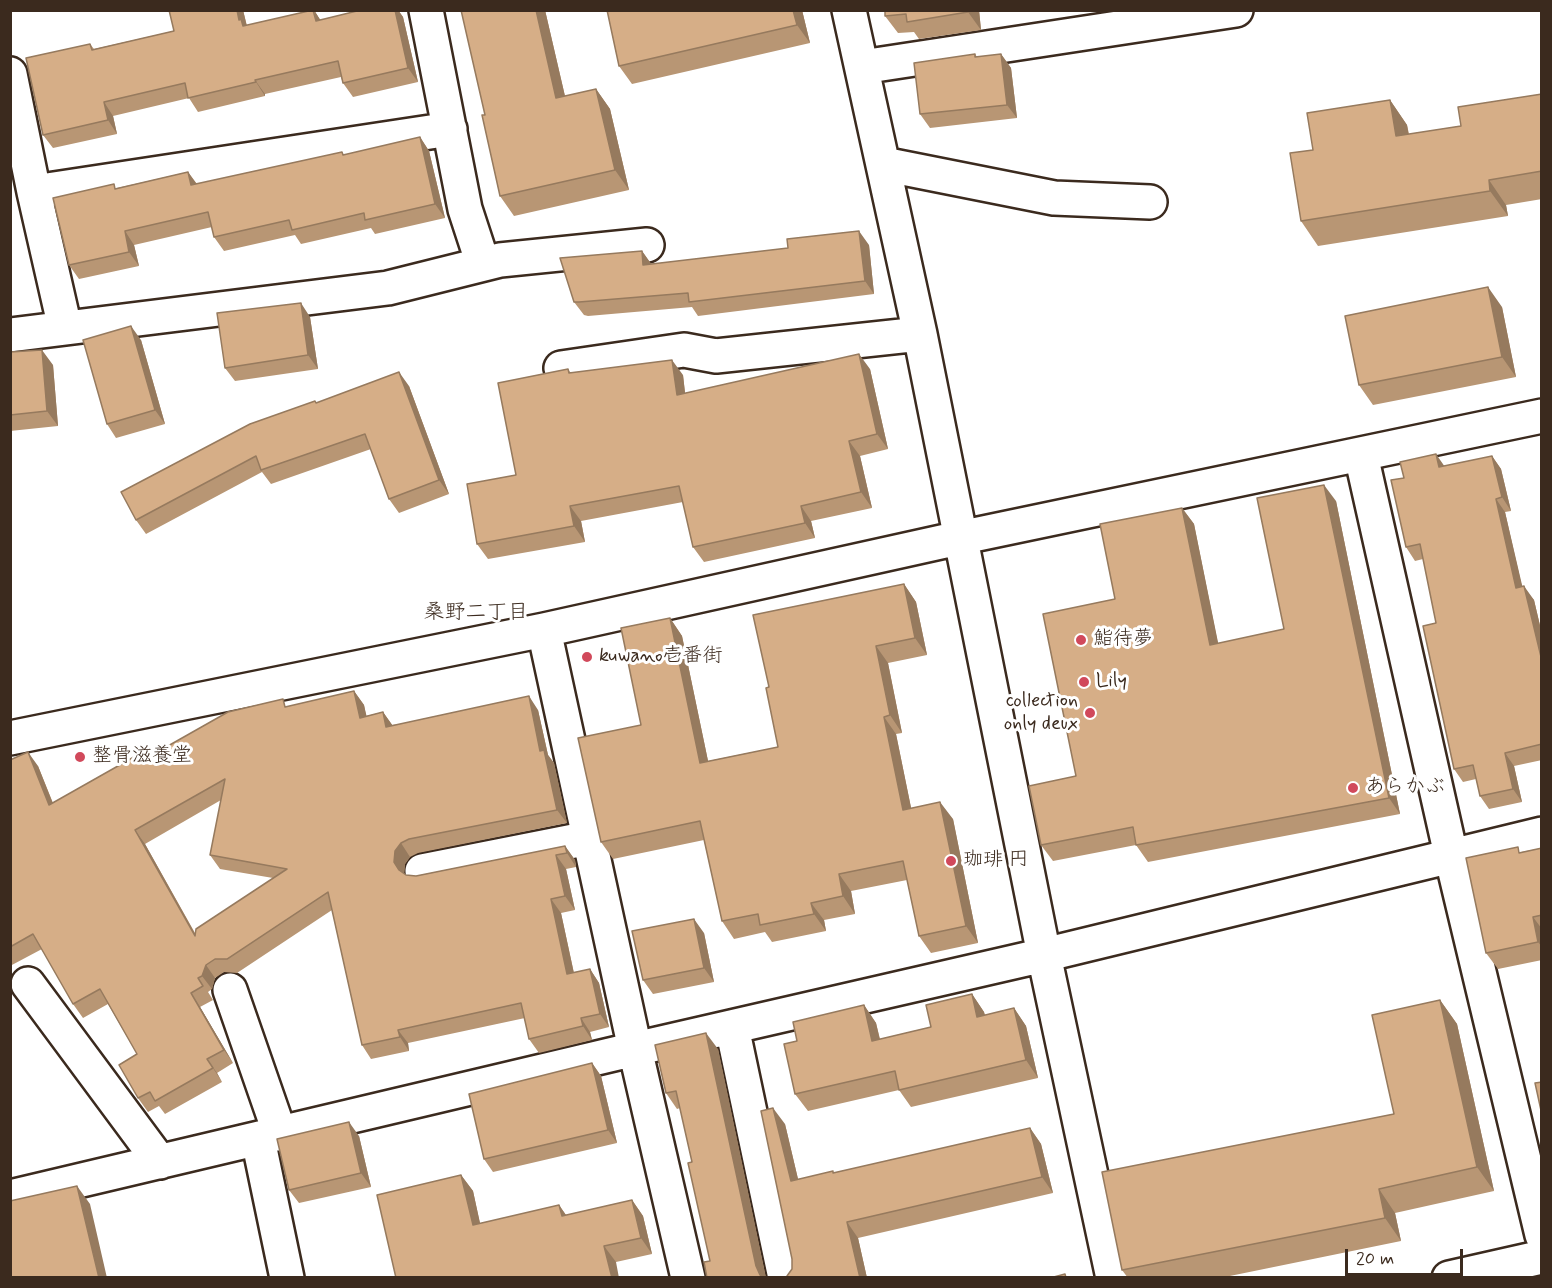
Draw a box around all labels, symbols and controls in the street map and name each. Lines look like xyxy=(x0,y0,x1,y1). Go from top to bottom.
district label: 桑野二丁目 xyxy=(424,601,528,627)
place label: 鮨待夢 xyxy=(1093,628,1153,652)
marker: 鮨待夢 xyxy=(1074,633,1088,647)
place label: kuwano壱番街 xyxy=(599,645,723,669)
marker: kuwano壱番街 xyxy=(580,650,594,664)
place label: Lily xyxy=(1096,670,1127,694)
marker: Lily xyxy=(1077,675,1091,689)
place label: collection only deux xyxy=(1004,690,1078,737)
marker: collection only deux xyxy=(1083,706,1097,720)
place label: 整骨滋養堂 xyxy=(92,745,192,769)
marker: 整骨滋養堂 xyxy=(73,750,87,764)
place label: あらかぶ xyxy=(1365,776,1445,800)
marker: あらかぶ xyxy=(1346,781,1360,795)
place label: 珈琲 円 xyxy=(963,849,1028,873)
marker: 珈琲 円 xyxy=(944,854,958,868)
scale bar xyxy=(1348,1237,1466,1275)
text: 20 m xyxy=(1356,1247,1394,1271)

